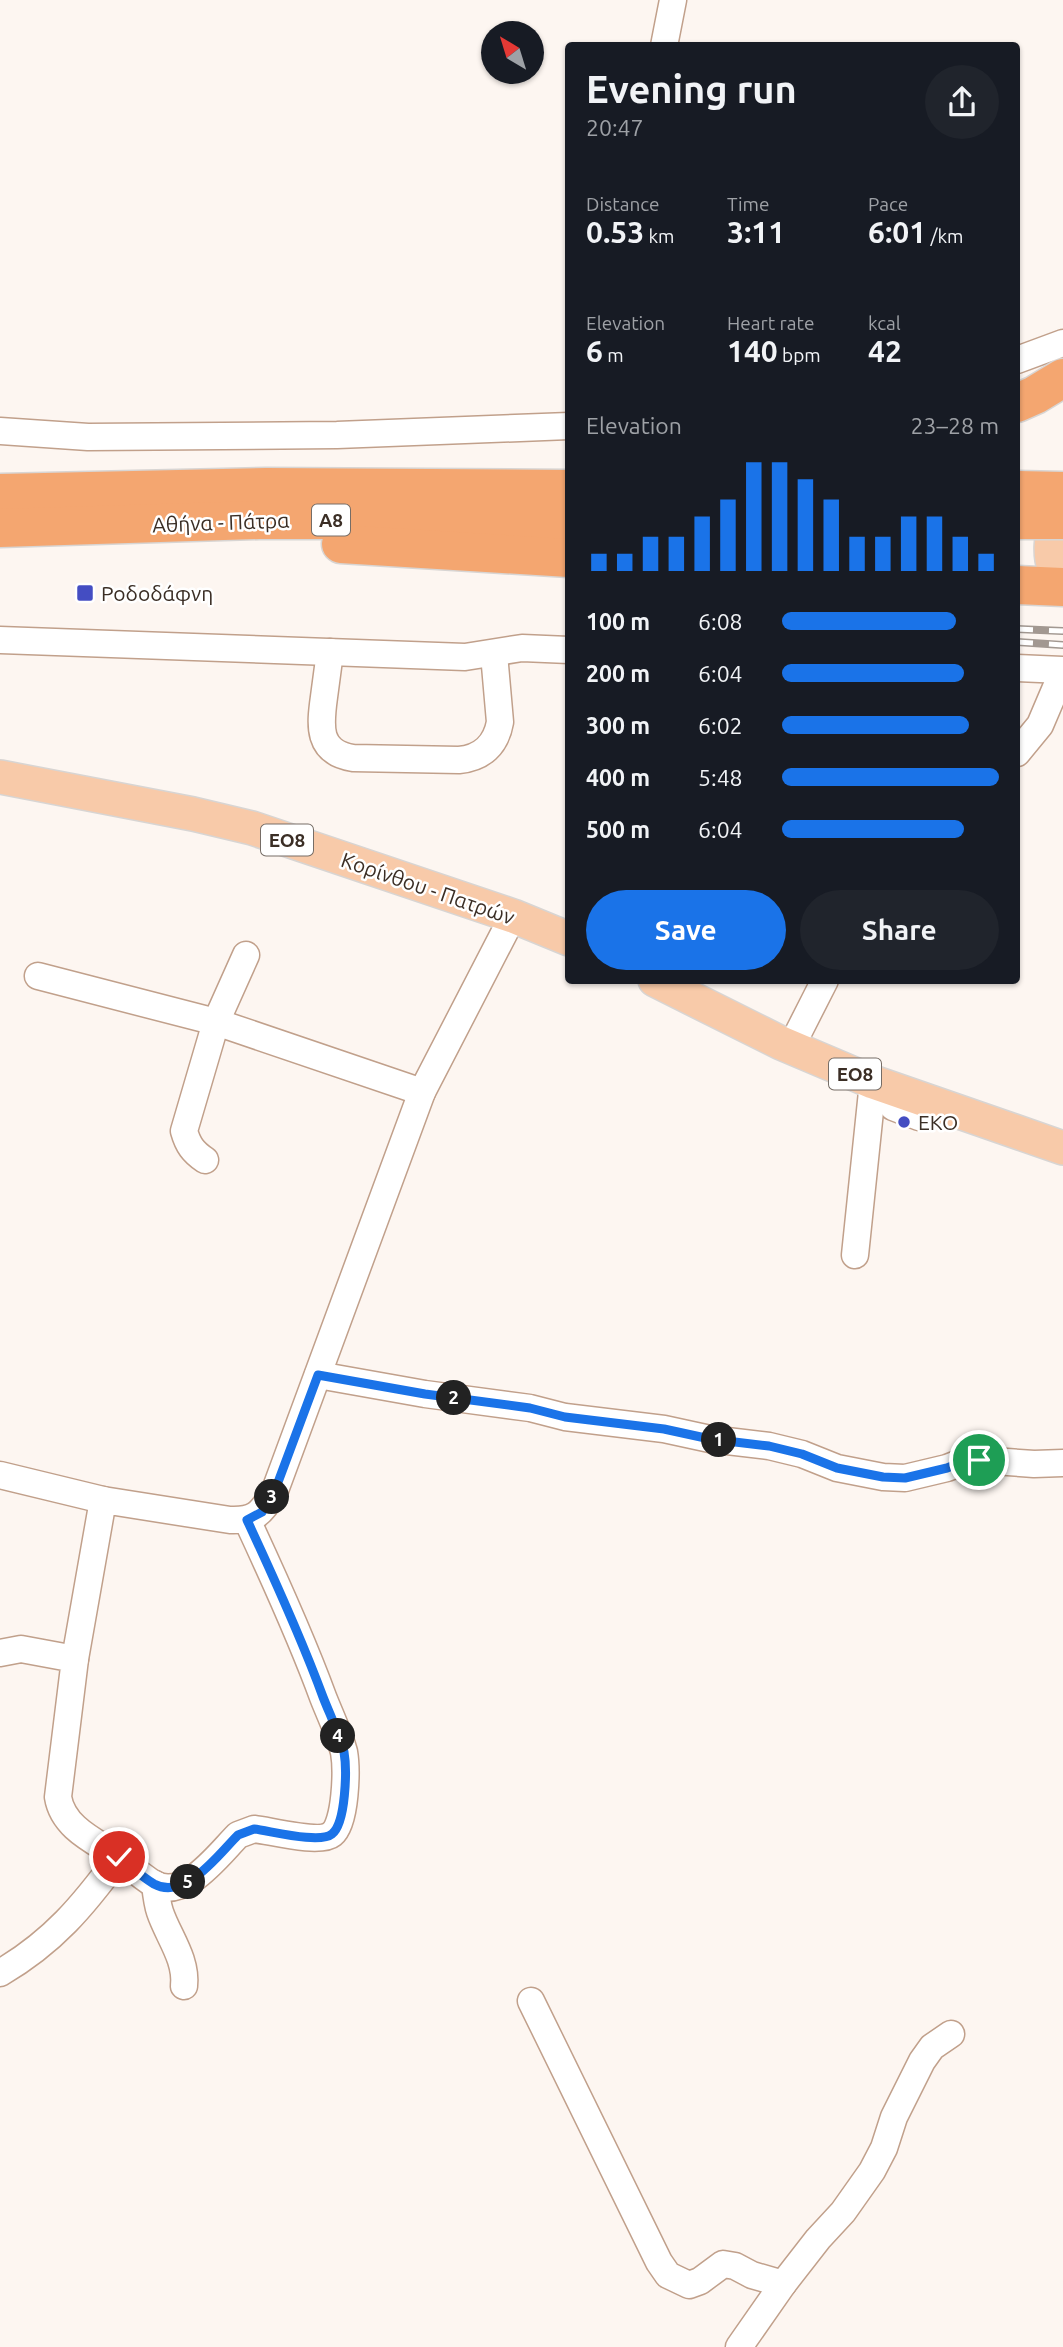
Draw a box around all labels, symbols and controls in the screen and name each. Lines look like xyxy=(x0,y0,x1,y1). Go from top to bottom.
north arrow xyxy=(481,21,544,84)
map controls xyxy=(481,21,544,84)
button: share xyxy=(925,65,999,139)
text: Evening run xyxy=(586,68,797,110)
text: 20:47 xyxy=(586,115,644,140)
text: Distance xyxy=(586,193,660,215)
text: Time xyxy=(727,193,769,215)
text: Pace xyxy=(868,193,908,215)
text: 0.53 xyxy=(586,215,644,249)
text: 3:11 xyxy=(727,215,785,249)
text: 6:01 xyxy=(868,215,926,249)
text: km xyxy=(644,225,674,247)
text: /km xyxy=(926,225,964,247)
text: Elevation xyxy=(586,312,665,334)
text: Heart rate xyxy=(727,312,814,334)
text: kcal xyxy=(868,312,901,334)
text: 6 xyxy=(586,334,603,368)
text: 140 xyxy=(727,334,778,368)
text: 42 xyxy=(868,334,902,368)
text: m xyxy=(603,344,624,366)
text: bpm xyxy=(778,344,821,366)
text: Elevation xyxy=(586,413,682,438)
text: 23–28 m xyxy=(911,413,999,438)
road number: Α8 xyxy=(312,505,350,536)
street label: Αθήνα - Πάτρα xyxy=(152,508,290,536)
place label: Ροδοδάφνη xyxy=(101,581,213,605)
marker: Ροδοδάφνη xyxy=(75,583,95,603)
text: 100 m xyxy=(586,609,650,634)
text: 6:08 xyxy=(698,609,743,634)
text: 200 m xyxy=(586,661,650,686)
text: 6:04 xyxy=(698,661,743,686)
text: 300 m xyxy=(586,713,650,738)
text: 6:02 xyxy=(698,713,743,738)
text: 400 m xyxy=(586,765,650,790)
text: 5:48 xyxy=(698,765,743,790)
text: 500 m xyxy=(586,817,650,842)
text: 6:04 xyxy=(698,817,743,842)
road number: ΕΟ8 xyxy=(261,824,313,856)
street label: Κορίνθου - Πατρών xyxy=(338,847,518,929)
button: Save xyxy=(586,890,786,970)
button: Share xyxy=(800,890,999,970)
road number: ΕΟ8 xyxy=(829,1058,881,1090)
place label: EKO xyxy=(918,1110,958,1134)
marker: EKO xyxy=(896,1114,912,1130)
pin: 2 xyxy=(436,1380,472,1416)
text: 2 xyxy=(448,1386,459,1408)
pin: 1 xyxy=(702,1422,736,1458)
text: 1 xyxy=(713,1428,724,1450)
pin xyxy=(949,1430,1009,1490)
icon: arrive xyxy=(960,1441,998,1479)
pin: 3 xyxy=(254,1480,290,1514)
text: 3 xyxy=(266,1485,277,1507)
pin: 4 xyxy=(320,1718,356,1754)
text: 4 xyxy=(332,1724,343,1746)
pin xyxy=(89,1827,149,1887)
icon: check xyxy=(100,1838,138,1876)
pin: 5 xyxy=(170,1864,206,1899)
text: 5 xyxy=(182,1870,193,1892)

